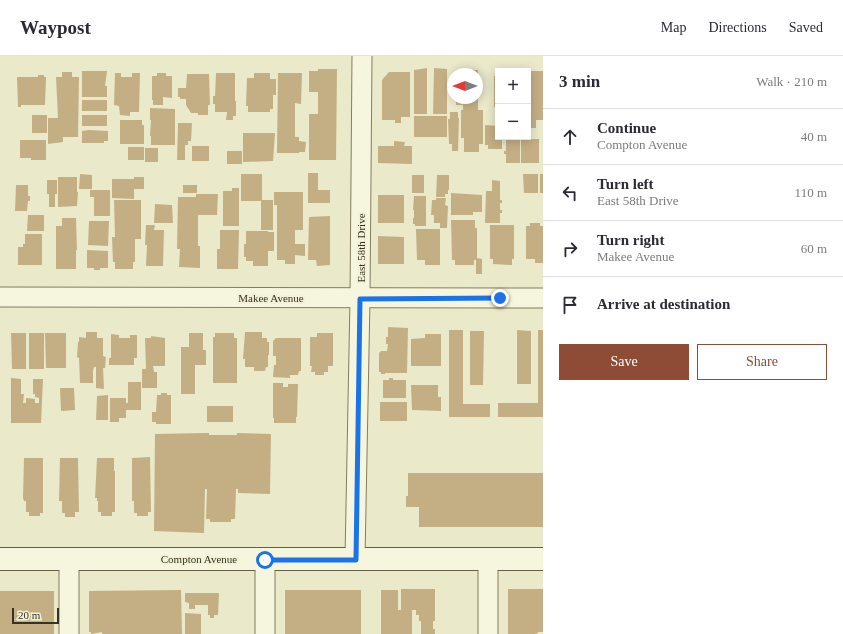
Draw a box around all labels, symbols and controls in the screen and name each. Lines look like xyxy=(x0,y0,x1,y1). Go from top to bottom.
text: Waypost xyxy=(20,17,91,38)
text: Map xyxy=(661,20,686,35)
text: Directions xyxy=(708,20,767,35)
text: Saved xyxy=(789,20,823,35)
north arrow xyxy=(447,68,483,104)
map controls xyxy=(495,68,531,140)
button: + xyxy=(495,68,531,104)
text: 3 min xyxy=(559,72,600,91)
text: Walk · 210 m xyxy=(756,74,827,89)
button: − xyxy=(495,104,531,140)
text: Continue xyxy=(597,120,656,136)
icon: ahead xyxy=(559,126,581,148)
text: 40 m xyxy=(801,129,827,144)
text: Compton Avenue xyxy=(597,137,687,152)
text: Turn left xyxy=(597,176,654,192)
icon: left xyxy=(559,182,581,204)
text: 110 m xyxy=(795,185,827,200)
text: East 58th Drive xyxy=(597,193,679,208)
street label: East 58th Drive xyxy=(355,213,367,283)
text: Turn right xyxy=(597,232,664,248)
icon: right xyxy=(559,238,581,260)
text: 60 m xyxy=(801,241,827,256)
text: Makee Avenue xyxy=(597,249,674,264)
route end xyxy=(491,289,509,307)
street label: Makee Avenue xyxy=(238,292,304,304)
icon: arrive xyxy=(559,294,581,316)
text: Arrive at destination xyxy=(597,296,730,312)
button: Save xyxy=(559,344,689,380)
button: Share xyxy=(697,344,827,380)
route start xyxy=(256,551,274,569)
street label: Compton Avenue xyxy=(161,553,237,565)
scale bar xyxy=(12,606,59,625)
text: 20 m xyxy=(18,609,40,621)

